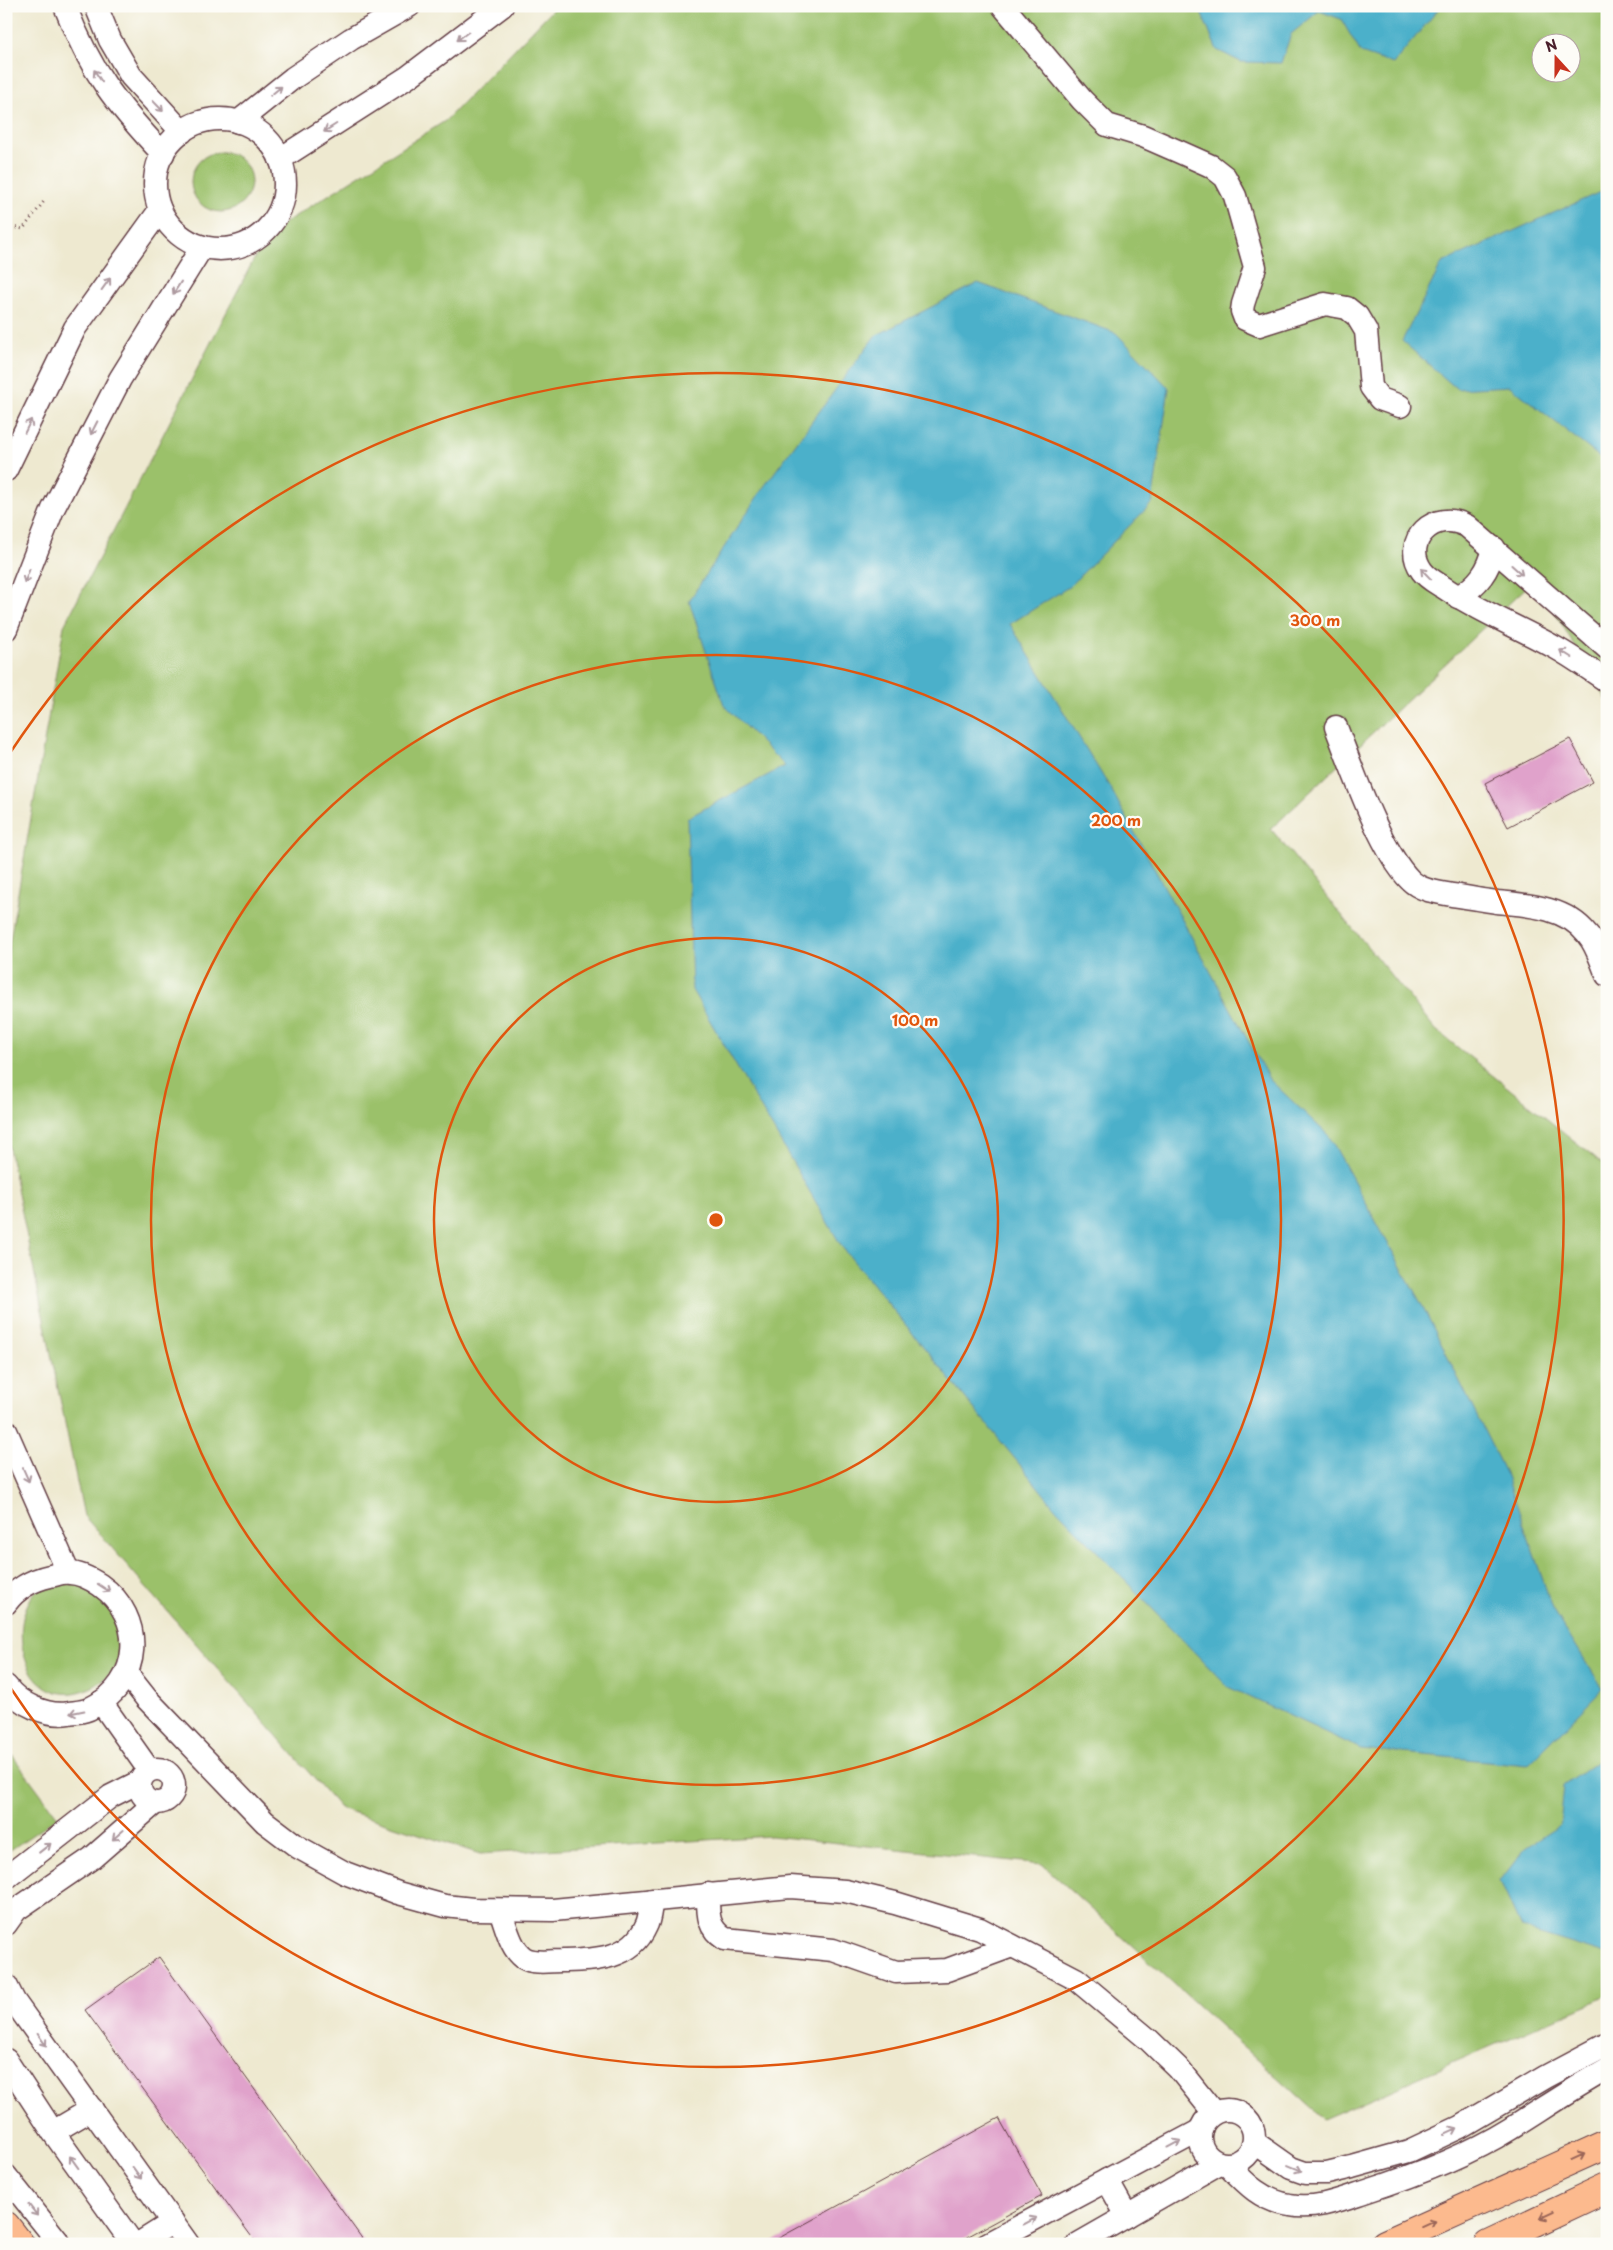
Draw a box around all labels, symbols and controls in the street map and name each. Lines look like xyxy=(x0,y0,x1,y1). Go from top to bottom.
one-way arrow xyxy=(457,30,470,41)
north arrow xyxy=(1530,32,1580,82)
text: N xyxy=(1542,34,1560,57)
one-way arrow xyxy=(93,70,103,84)
one-way arrow xyxy=(269,86,282,97)
one-way arrow xyxy=(152,100,164,113)
one-way arrow xyxy=(323,123,337,133)
one-way arrow xyxy=(101,277,111,291)
one-way arrow xyxy=(171,281,181,295)
one-way arrow xyxy=(23,419,33,434)
one-way arrow xyxy=(89,421,99,436)
one-way arrow xyxy=(1510,564,1523,576)
one-way arrow xyxy=(1420,567,1432,580)
one-way arrow xyxy=(22,568,31,583)
text: 300 m xyxy=(1290,608,1340,631)
one-way arrow xyxy=(1560,649,1574,659)
text: 200 m xyxy=(1091,808,1141,831)
text: 100 m xyxy=(892,1008,938,1031)
centre of rings xyxy=(707,1211,725,1229)
one-way arrow xyxy=(21,1467,31,1482)
one-way arrow xyxy=(97,1583,111,1593)
one-way arrow xyxy=(69,1707,85,1717)
one-way arrow xyxy=(112,1830,125,1841)
one-way arrow xyxy=(38,1842,51,1853)
one-way arrow xyxy=(37,2033,48,2047)
one-way arrow xyxy=(1442,2127,1457,2136)
one-way arrow xyxy=(1166,2139,1181,2148)
one-way arrow xyxy=(1570,2152,1585,2162)
one-way arrow xyxy=(69,2155,79,2169)
one-way arrow xyxy=(1287,2164,1302,2174)
one-way arrow xyxy=(132,2165,142,2179)
one-way arrow xyxy=(28,2203,38,2217)
one-way arrow xyxy=(1540,2212,1555,2221)
one-way arrow xyxy=(1023,2216,1038,2226)
one-way arrow xyxy=(1421,2218,1436,2228)

